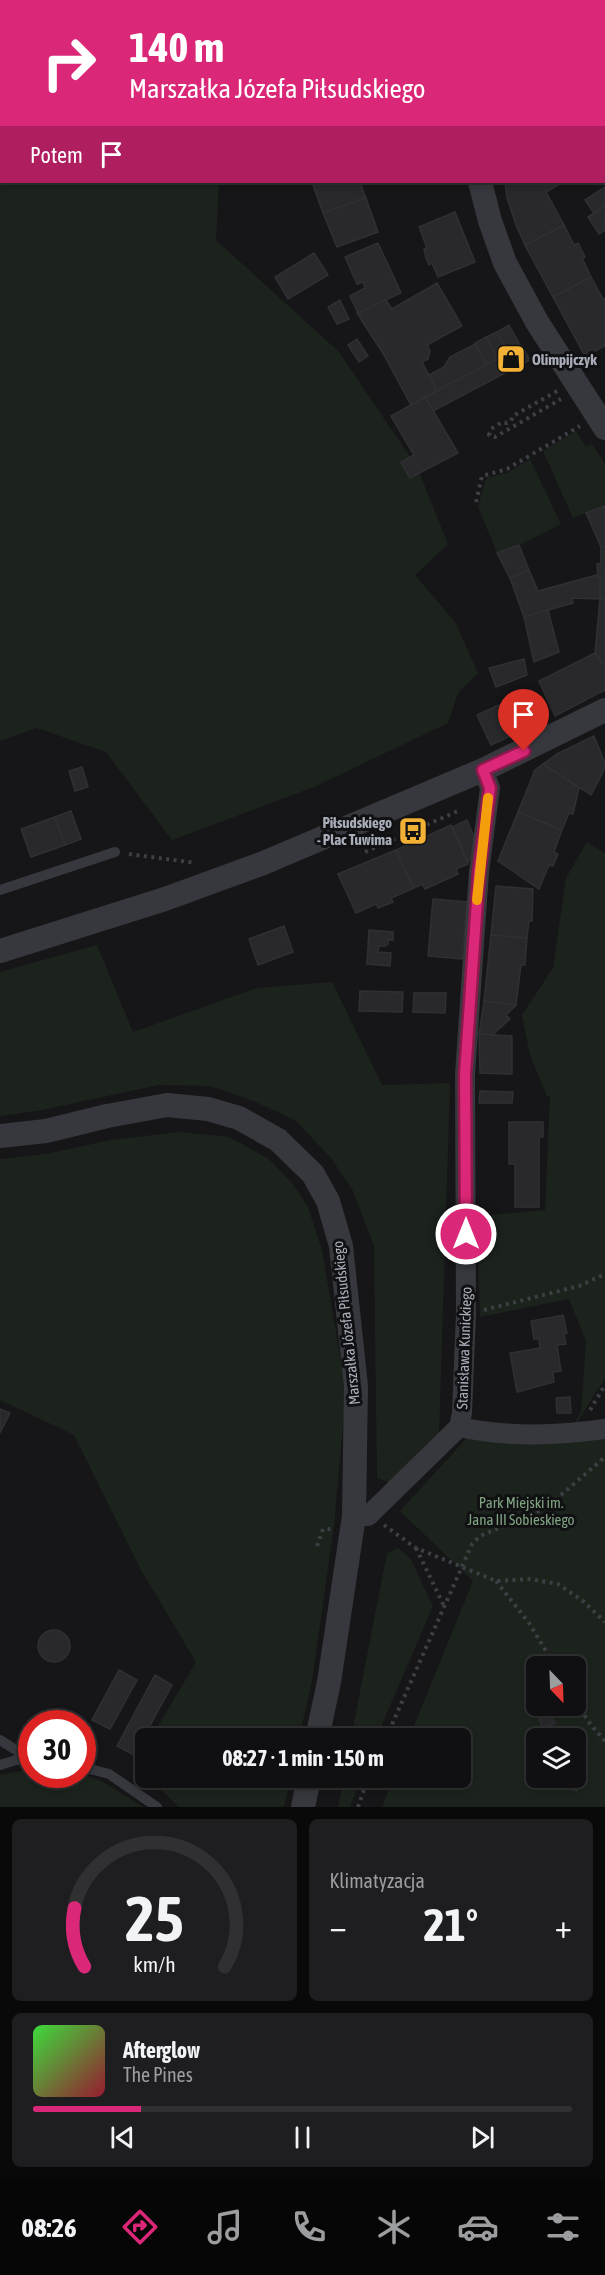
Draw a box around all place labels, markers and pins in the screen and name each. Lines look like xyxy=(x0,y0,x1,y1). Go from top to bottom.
shop icon: Olimpijczyk xyxy=(495,343,527,375)
place label: Olimpijczyk xyxy=(532,351,597,368)
pin xyxy=(498,689,549,751)
place label: Piłsudskiego - Plac Tuwima xyxy=(317,814,392,848)
bus stop icon: Piłsudskiego - Plac Tuwima xyxy=(397,815,429,847)

